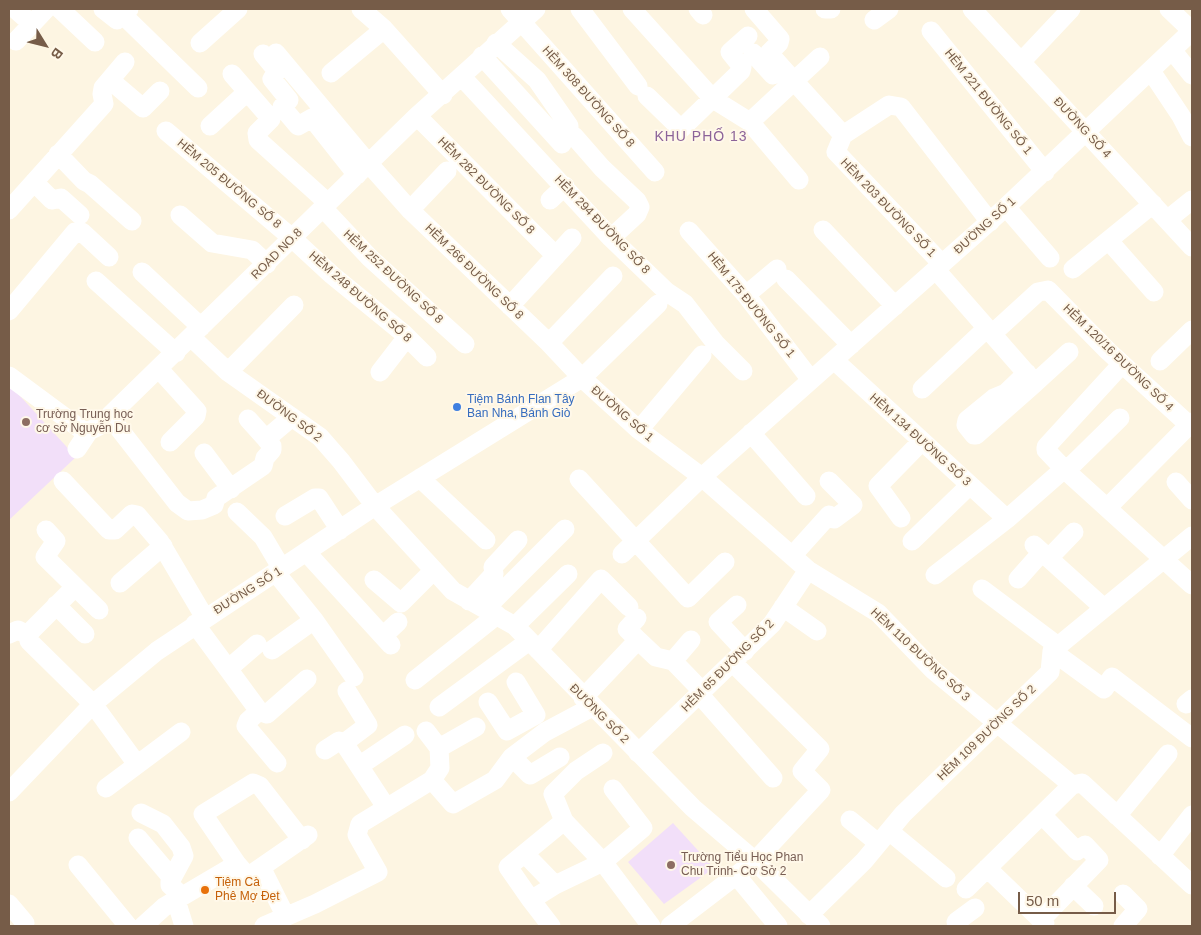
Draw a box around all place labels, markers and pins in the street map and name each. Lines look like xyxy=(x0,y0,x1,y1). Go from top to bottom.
place label: Tiệm Bánh Flan Tây Ban Nha, Bánh Giò xyxy=(467,393,575,421)
marker: Tiệm Bánh Flan Tây Ban Nha, Bánh Giò xyxy=(451,401,463,413)
place label: Trường Trung học cơ sở Nguyễn Du xyxy=(36,408,133,436)
marker: Trường Trung học cơ sở Nguyễn Du xyxy=(20,416,32,428)
place label: Trường Tiểu Học Phan Chu Trinh- Cơ Sở 2 xyxy=(681,851,803,879)
marker: Trường Tiểu Học Phan Chu Trinh- Cơ Sở 2 xyxy=(665,859,677,871)
place label: Tiệm Cà Phê Mợ Đẹt xyxy=(215,876,280,904)
marker: Tiệm Cà Phê Mợ Đẹt xyxy=(199,884,211,896)

